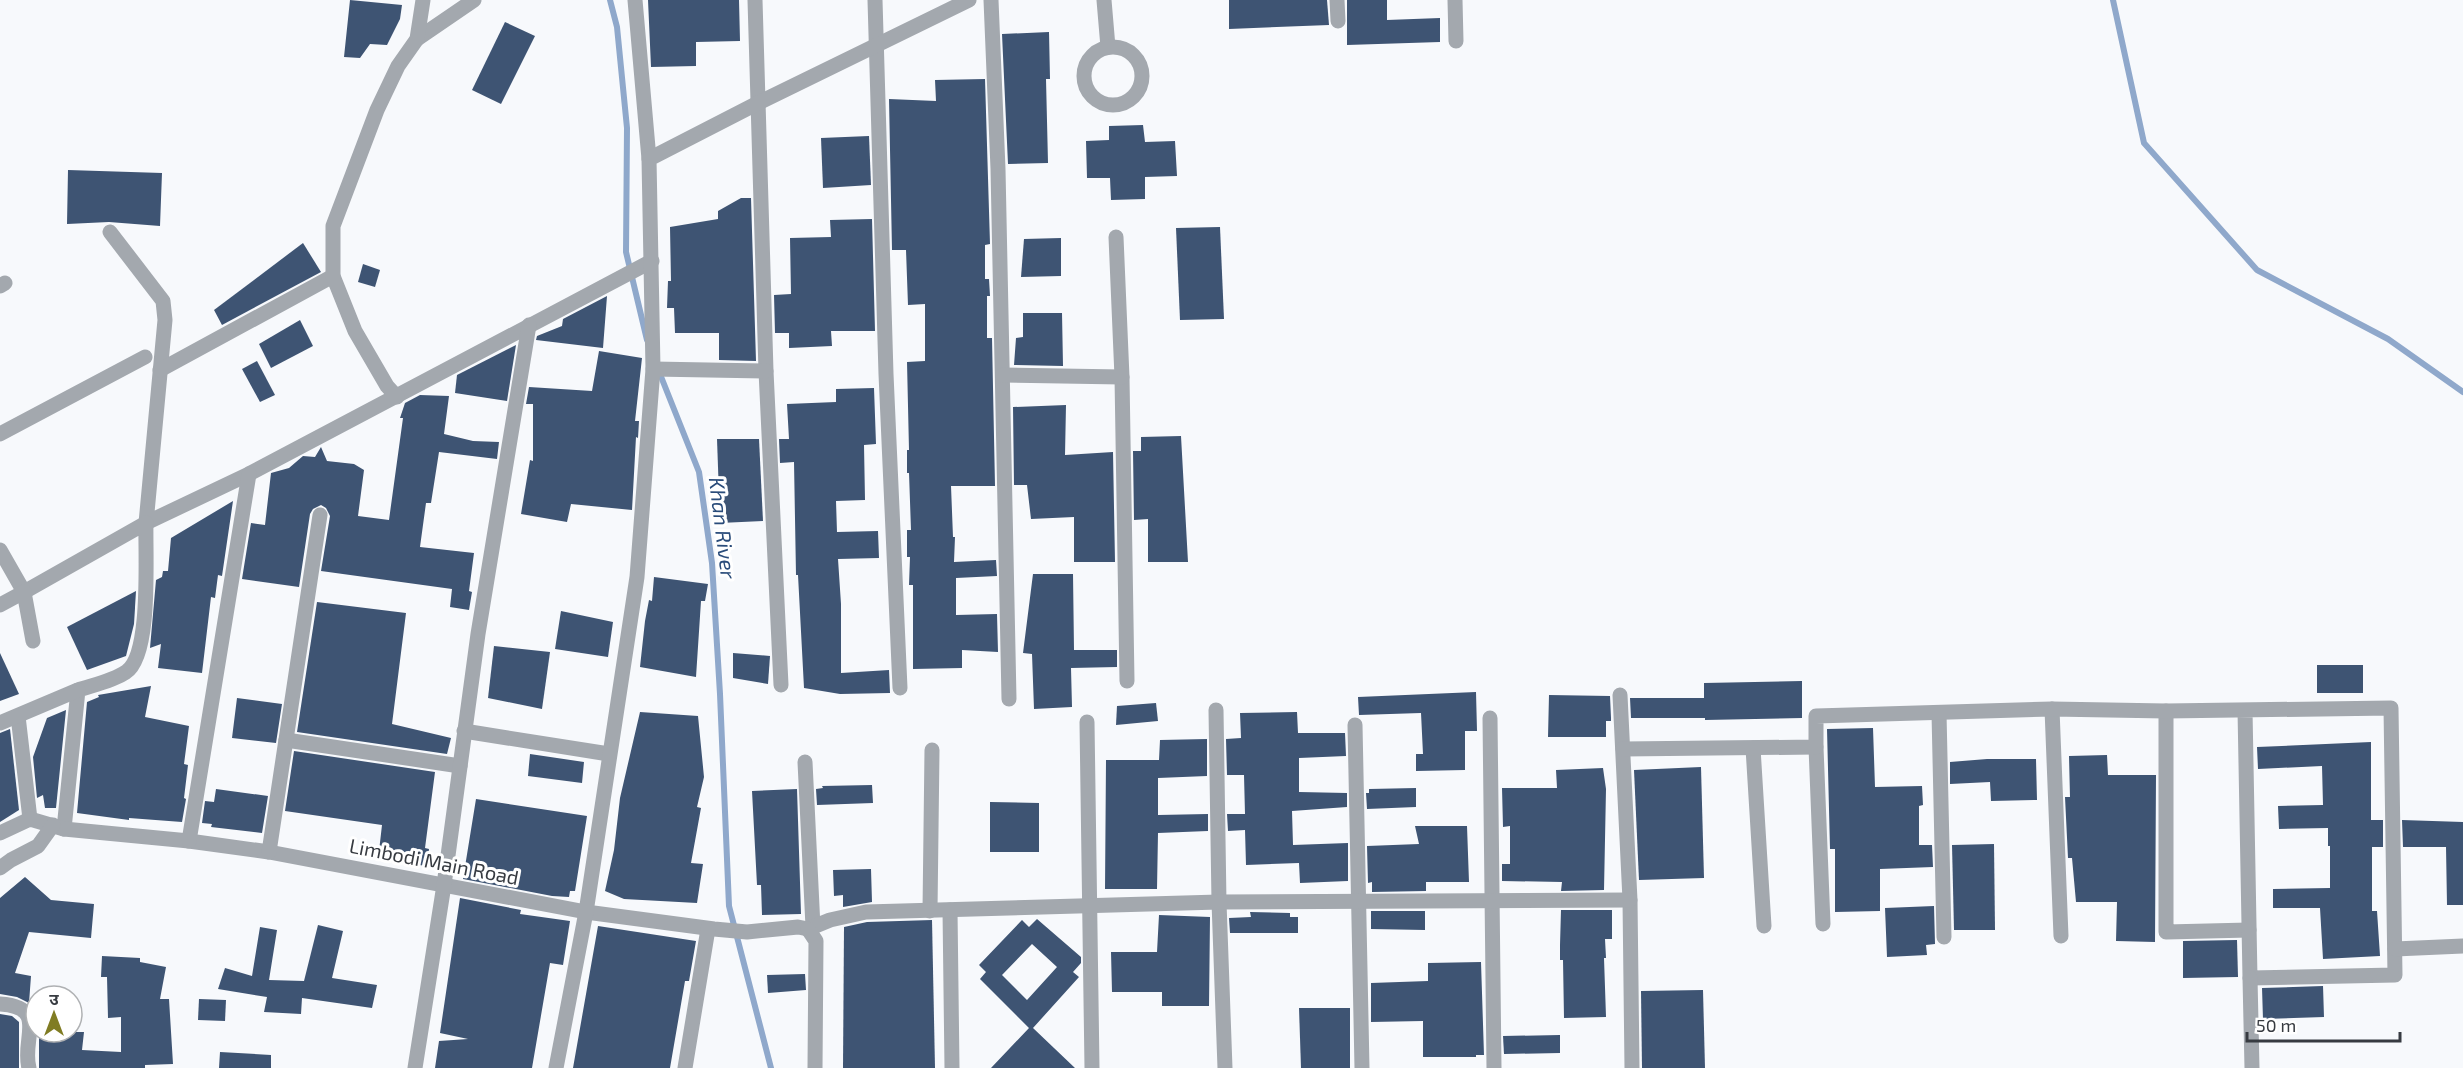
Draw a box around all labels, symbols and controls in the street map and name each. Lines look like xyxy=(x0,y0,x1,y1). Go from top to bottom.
water label: Khan River xyxy=(705,475,742,581)
street label: Limbodi Main Road xyxy=(347,833,521,889)
north arrow xyxy=(24,984,84,1044)
text: उ xyxy=(49,989,59,1008)
scale bar xyxy=(2247,1005,2400,1043)
text: 50 m xyxy=(2256,1014,2296,1036)

